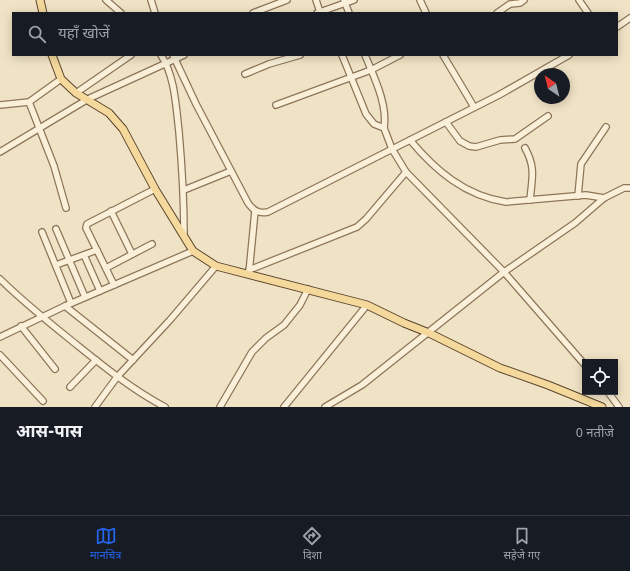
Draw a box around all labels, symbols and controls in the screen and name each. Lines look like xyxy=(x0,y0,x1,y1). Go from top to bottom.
search box xyxy=(12,12,618,56)
icon: search xyxy=(26,23,48,45)
text: यहाँ खोजें xyxy=(58,25,110,44)
north arrow xyxy=(534,68,570,104)
map controls xyxy=(582,359,618,395)
button: locate xyxy=(582,359,618,395)
text: आस-पास xyxy=(16,422,82,444)
text: 0 नतीजे xyxy=(576,425,614,442)
tab: मानचित्र xyxy=(90,525,121,563)
tab: दिशा xyxy=(301,525,323,563)
tab: सहेजे गए xyxy=(503,525,540,563)

